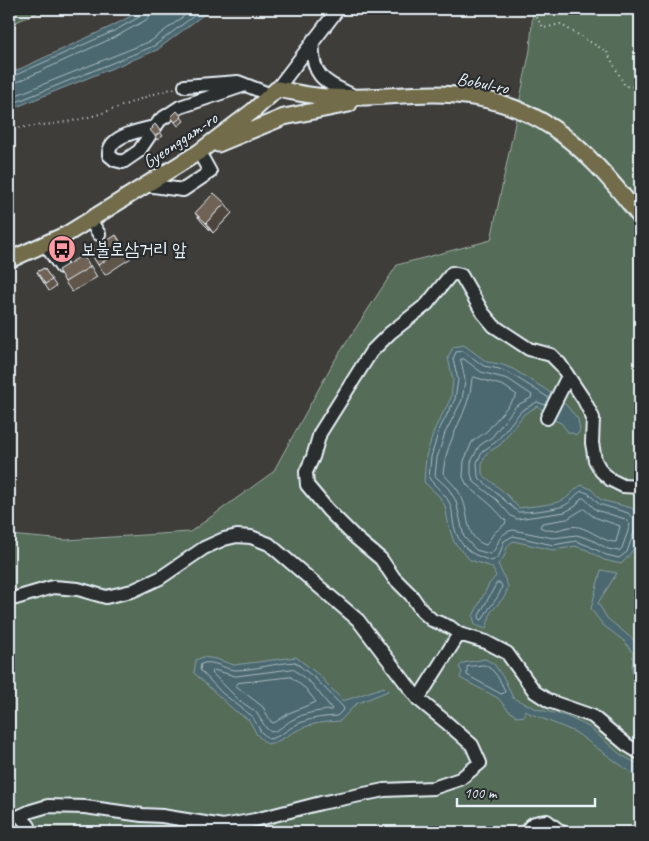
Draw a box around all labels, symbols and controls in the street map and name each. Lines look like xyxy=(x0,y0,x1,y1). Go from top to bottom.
street label: Bobul-ro xyxy=(455,67,512,99)
street label: Gyeonggam-ro xyxy=(139,106,223,173)
bus stop icon: 보불로삼거리 앞 xyxy=(47,234,77,264)
place label: 보불로삼거리 앞 xyxy=(81,238,187,260)
scale bar xyxy=(457,776,594,808)
text: 100 m xyxy=(464,784,498,803)

